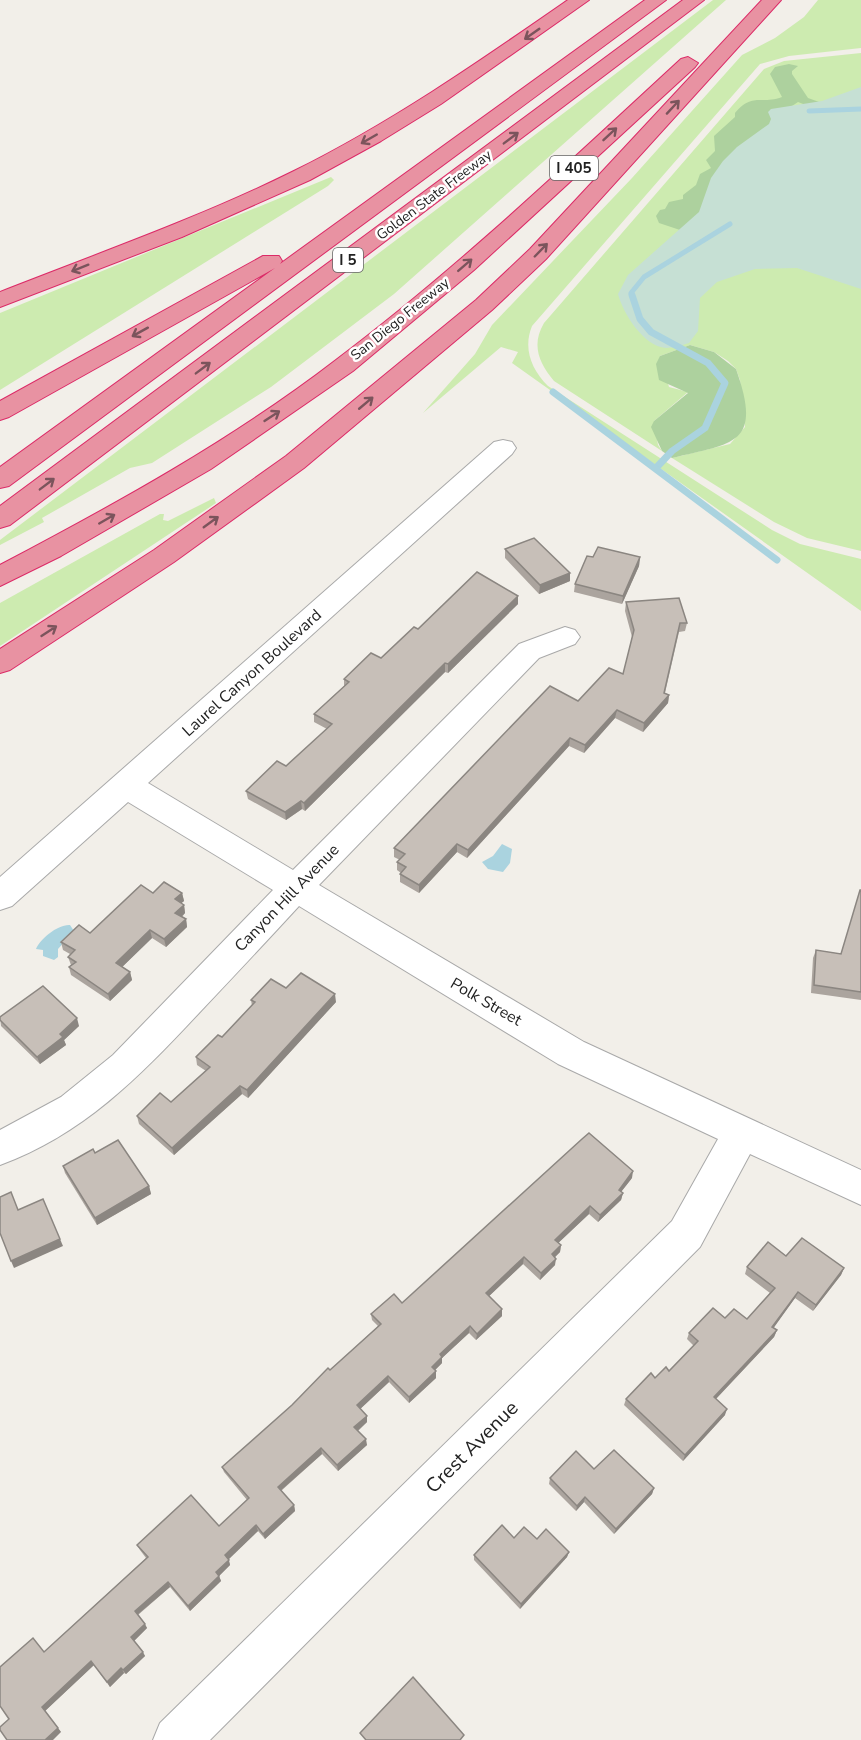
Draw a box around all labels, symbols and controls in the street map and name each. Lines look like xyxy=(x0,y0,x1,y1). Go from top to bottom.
one-way arrow xyxy=(525,27,541,40)
one-way arrow xyxy=(666,100,680,115)
one-way arrow xyxy=(602,127,617,141)
one-way arrow xyxy=(502,131,518,144)
one-way arrow xyxy=(360,134,378,145)
street label: Golden State Freeway xyxy=(373,145,496,245)
road number: I 405 xyxy=(550,156,598,180)
one-way arrow xyxy=(534,243,548,258)
road number: I 5 xyxy=(333,248,363,272)
one-way arrow xyxy=(457,258,472,272)
one-way arrow xyxy=(71,263,89,274)
street label: San Diego Freeway xyxy=(347,273,454,365)
one-way arrow xyxy=(132,326,149,338)
one-way arrow xyxy=(195,361,211,374)
one-way arrow xyxy=(357,397,373,410)
one-way arrow xyxy=(263,410,280,422)
one-way arrow xyxy=(38,478,54,490)
one-way arrow xyxy=(98,513,115,525)
one-way arrow xyxy=(203,516,219,528)
street label: Laurel Canyon Boulevard xyxy=(178,604,326,742)
one-way arrow xyxy=(40,625,57,637)
street label: Canyon Hill Avenue xyxy=(230,839,344,957)
street label: Polk Street xyxy=(446,973,526,1032)
street label: Crest Avenue xyxy=(420,1395,524,1499)

